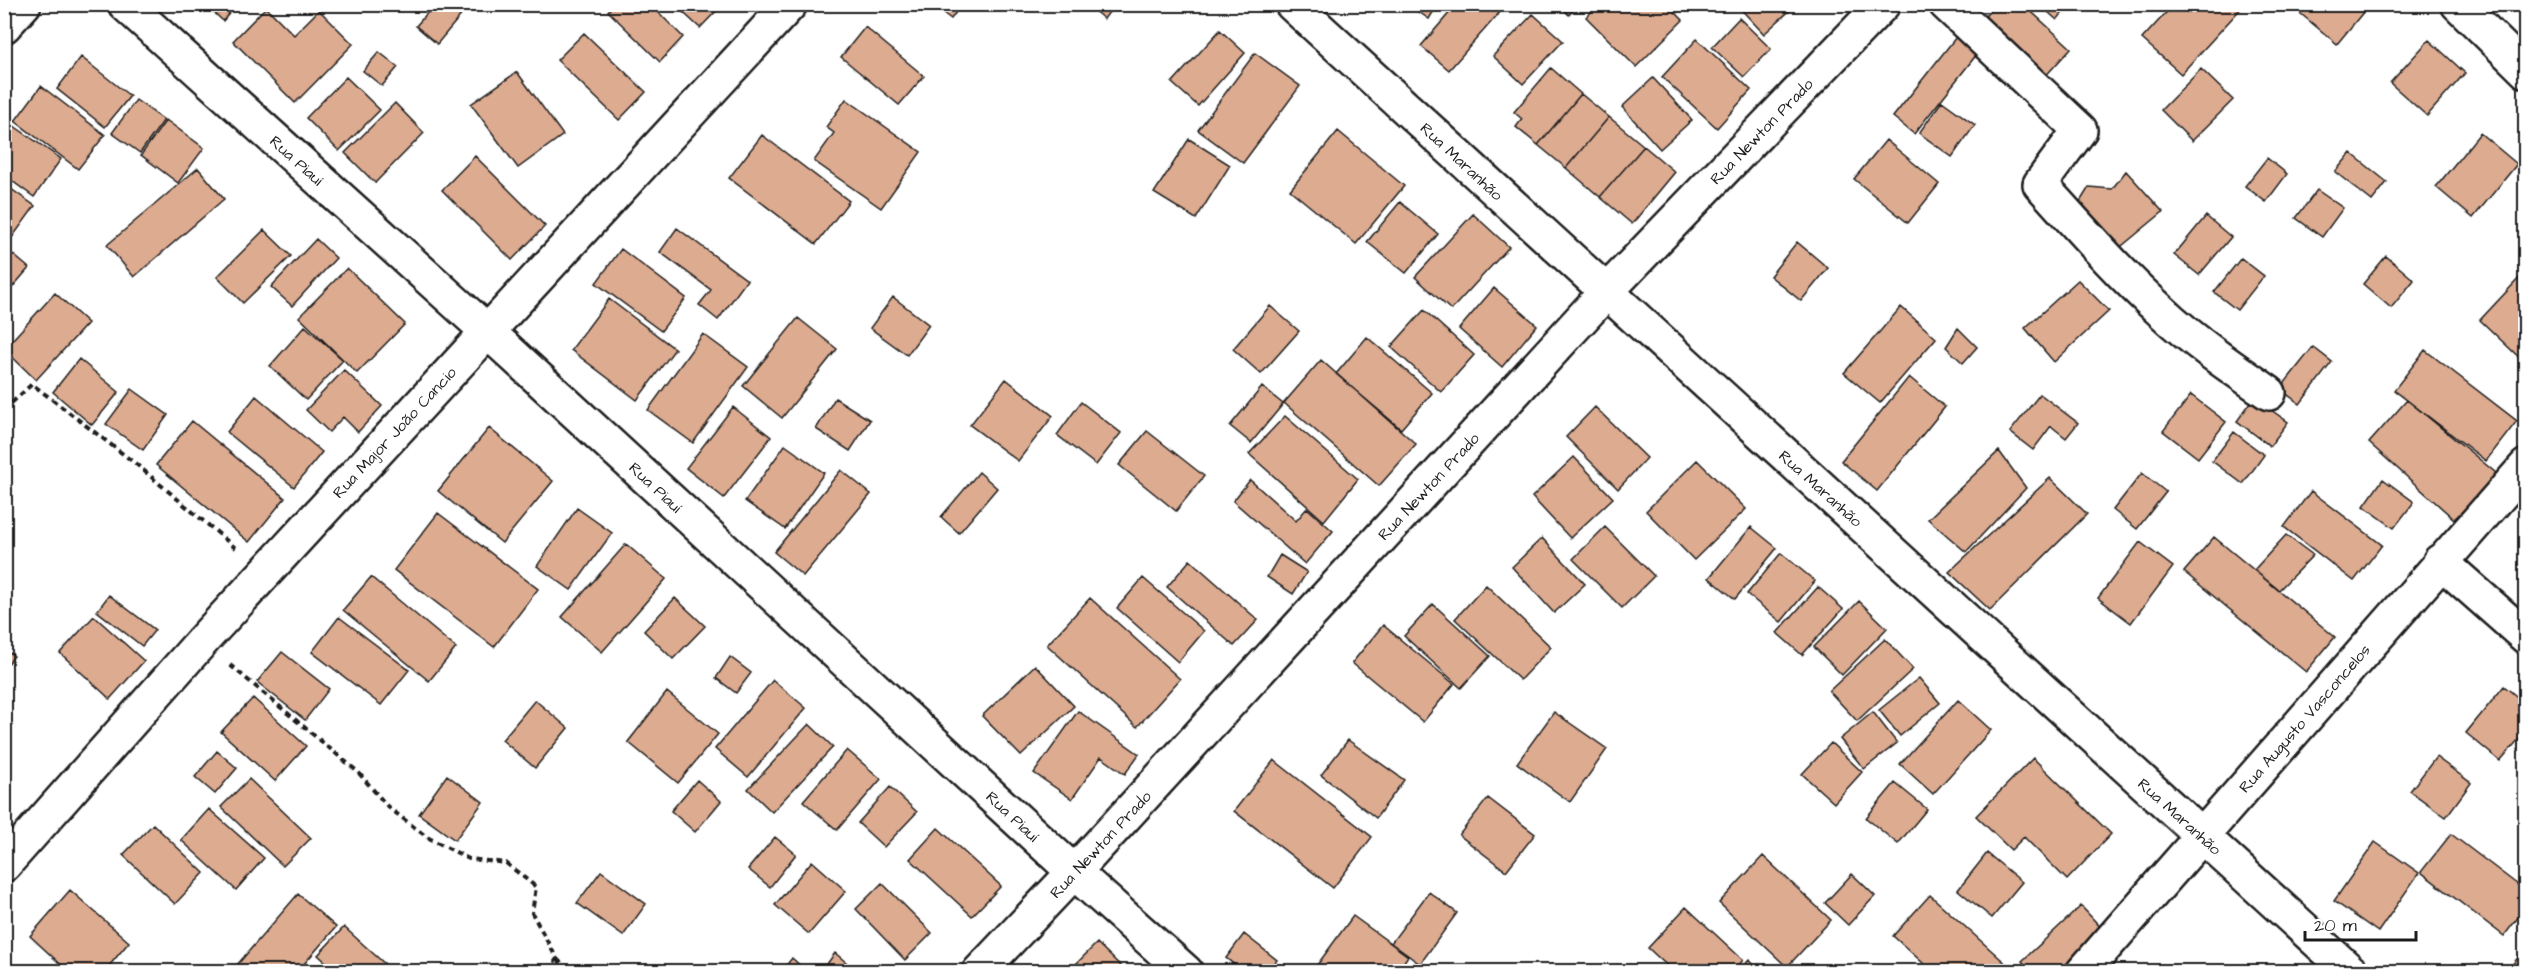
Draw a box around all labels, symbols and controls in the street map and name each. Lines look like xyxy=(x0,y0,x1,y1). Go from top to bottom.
street label: Rua Newton Prado xyxy=(1705,74,1818,190)
street label: Rua Maranhão xyxy=(1415,118,1507,206)
street label: Rua Piauí xyxy=(265,131,328,191)
street label: Rua Major João Cancio xyxy=(328,362,462,503)
street label: Rua Newton Prado xyxy=(1373,428,1485,545)
street label: Rua Maranhão xyxy=(1774,445,1867,532)
street label: Rua Piauí xyxy=(624,457,687,518)
street label: Rua Augusto Vasconcelos xyxy=(2234,640,2376,798)
street label: Rua Maranhão xyxy=(2133,773,2226,860)
street label: Rua Piauí xyxy=(981,786,1044,847)
street label: Rua Newton Prado xyxy=(1045,786,1157,903)
scale bar xyxy=(2305,904,2416,942)
text: 20 m xyxy=(2314,913,2357,938)

